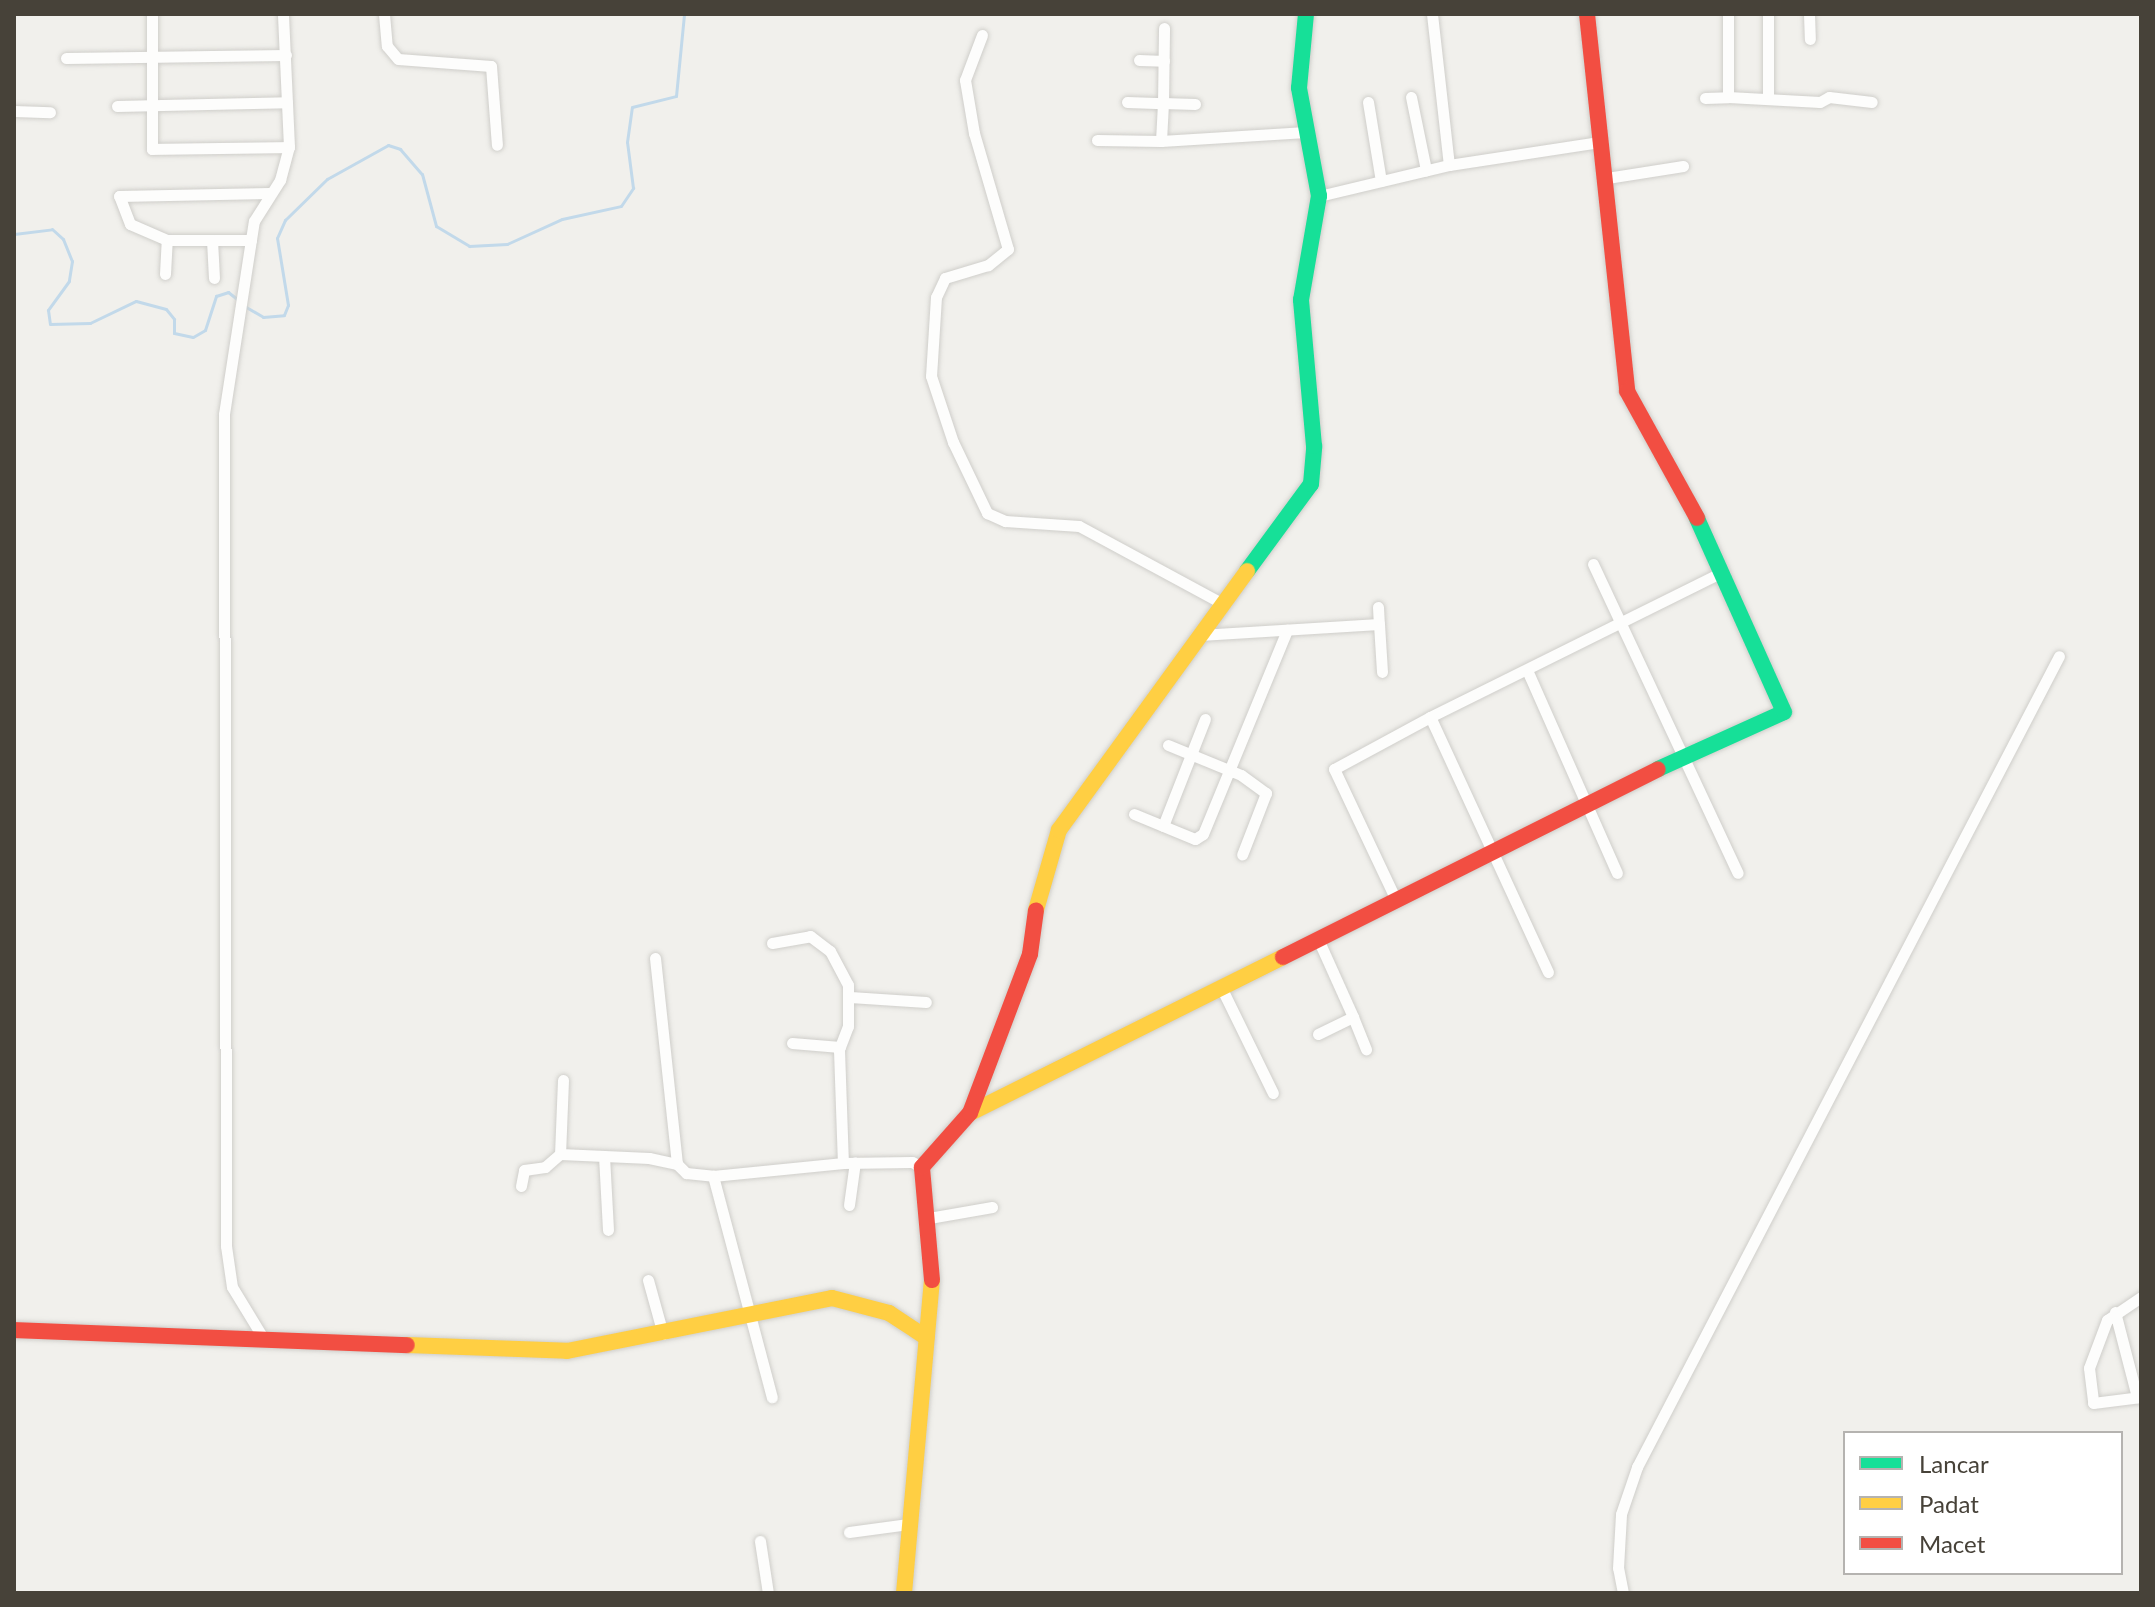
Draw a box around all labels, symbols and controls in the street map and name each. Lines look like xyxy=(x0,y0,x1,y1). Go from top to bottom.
legend xyxy=(1843,1431,2123,1575)
text: Lancar xyxy=(1919,1449,1989,1478)
text: Padat xyxy=(1919,1489,1979,1518)
text: Macet xyxy=(1919,1529,1985,1558)

